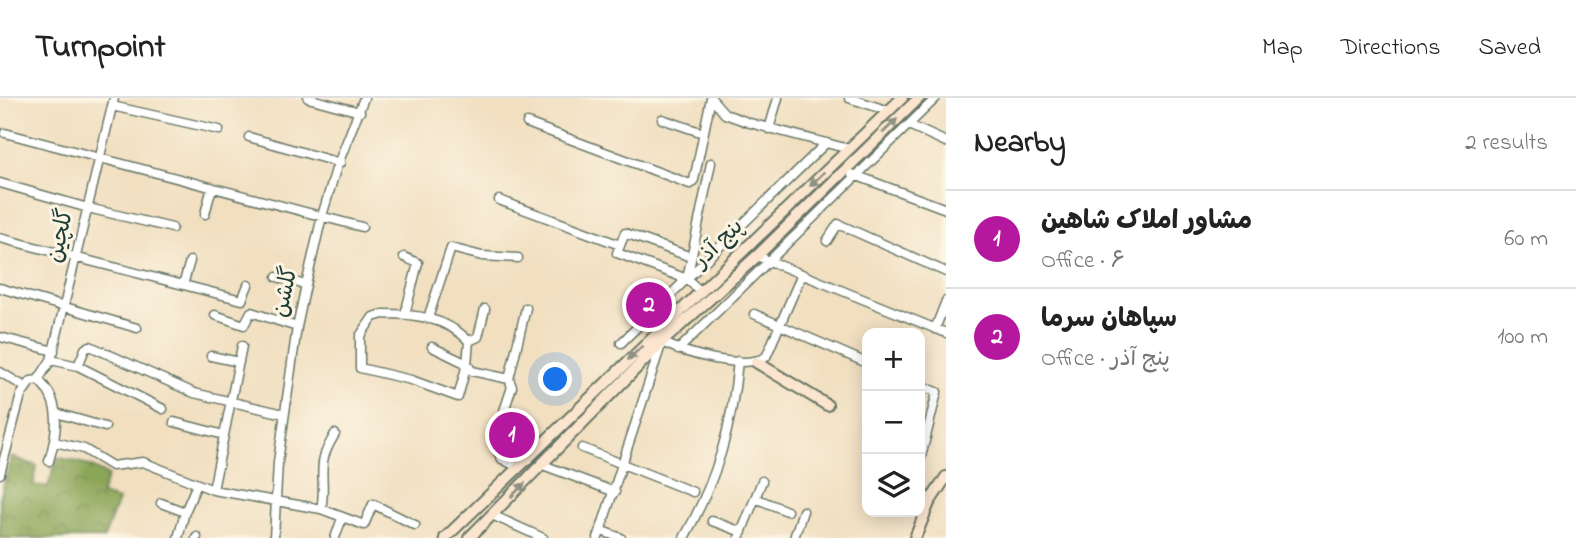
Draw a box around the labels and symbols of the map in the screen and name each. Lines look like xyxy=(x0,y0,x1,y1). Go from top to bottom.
one-way arrow xyxy=(881,118,898,134)
one-way arrow xyxy=(809,171,826,187)
street label: گلچین xyxy=(39,206,83,266)
street label: پنج آذر xyxy=(685,212,752,278)
street label: گلشن xyxy=(265,263,308,321)
pin: 2 xyxy=(626,279,672,331)
one-way arrow xyxy=(627,345,644,361)
your location xyxy=(538,362,572,396)
pin: 1 xyxy=(489,409,535,461)
one-way arrow xyxy=(509,482,526,499)

